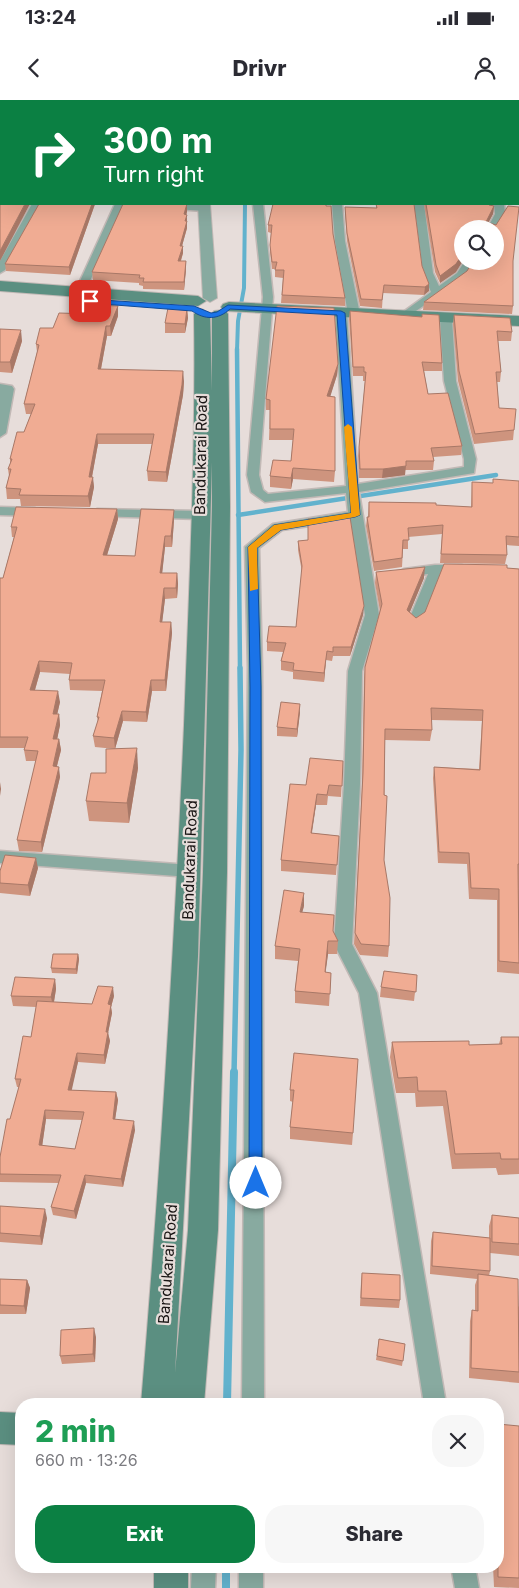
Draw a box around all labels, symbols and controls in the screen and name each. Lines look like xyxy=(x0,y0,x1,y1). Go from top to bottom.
text: 13:24 xyxy=(25,6,76,29)
icon: back xyxy=(20,54,48,82)
icon: person xyxy=(471,54,499,82)
text: Drivr xyxy=(232,55,287,81)
text: 300 m xyxy=(103,119,213,161)
icon: right xyxy=(20,120,85,185)
text: Turn right xyxy=(103,161,204,187)
map controls xyxy=(454,220,504,270)
button: search xyxy=(454,220,504,270)
pin xyxy=(69,280,111,322)
icon: arrive xyxy=(76,287,104,315)
street label: Bandukarai Road xyxy=(190,395,211,515)
street label: Bandukarai Road xyxy=(178,800,201,920)
position arrow xyxy=(229,1156,281,1208)
street label: Bandukarai Road xyxy=(154,1203,181,1324)
text: 2 min xyxy=(35,1413,116,1449)
button: close xyxy=(432,1415,484,1467)
text: 660 m · 13:26 xyxy=(35,1450,138,1470)
button: Exit xyxy=(35,1505,255,1563)
button: Share xyxy=(265,1505,484,1563)

